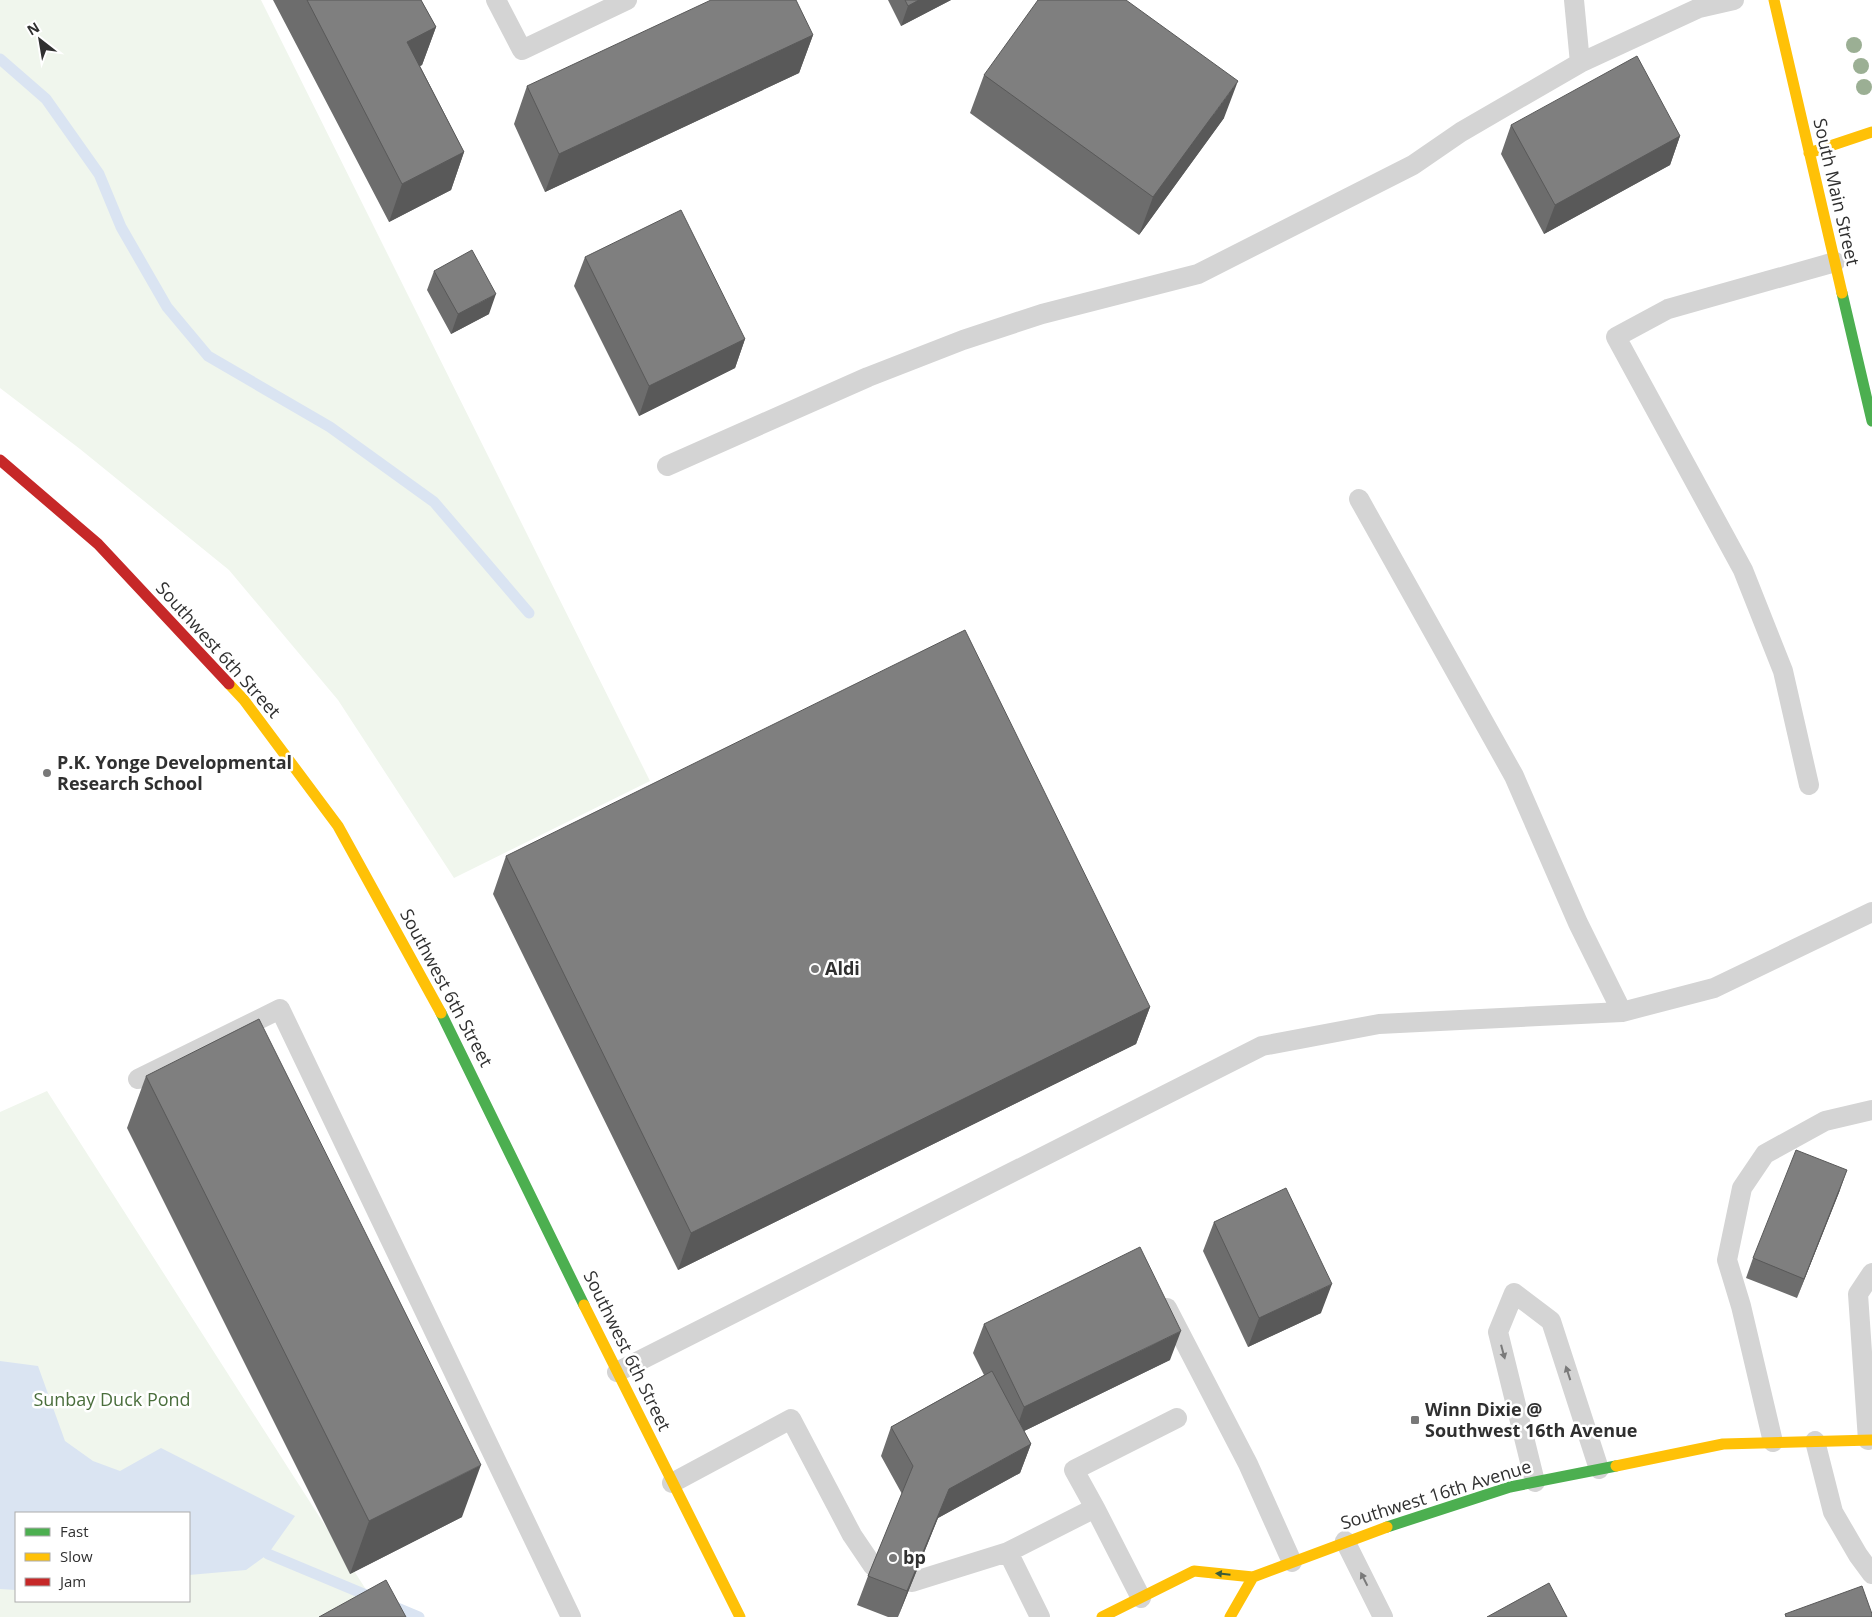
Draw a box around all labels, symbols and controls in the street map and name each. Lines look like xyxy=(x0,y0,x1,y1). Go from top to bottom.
north arrow xyxy=(15,15,65,65)
text: N xyxy=(23,17,43,40)
street label: South Main Street xyxy=(1808,116,1866,268)
street label: Southwest 6th Street xyxy=(151,576,286,723)
place label: P.K. Yonge Developmental Research School xyxy=(57,750,292,795)
marker: P.K. Yonge Developmental Research School xyxy=(41,767,53,779)
street label: Southwest 6th Street xyxy=(395,904,499,1071)
place label: Aldi xyxy=(825,956,860,980)
marker: Aldi xyxy=(809,963,821,975)
street label: Southwest 6th Street xyxy=(579,1266,677,1435)
one-way arrow xyxy=(1499,1344,1507,1359)
one-way arrow xyxy=(1564,1365,1571,1380)
park label: Sunbay Duck Pond xyxy=(33,1387,191,1411)
place label: Winn Dixie @ Southwest 16th Avenue xyxy=(1425,1397,1638,1442)
marker: Winn Dixie @ Southwest 16th Avenue xyxy=(1409,1414,1421,1426)
street label: Southwest 16th Avenue xyxy=(1337,1454,1534,1535)
legend xyxy=(15,1512,190,1602)
text: Fast xyxy=(60,1521,89,1541)
place label: bp xyxy=(903,1545,926,1569)
text: Slow xyxy=(60,1546,93,1566)
marker: bp xyxy=(887,1552,899,1564)
one-way arrow xyxy=(1215,1570,1231,1578)
text: Jam xyxy=(58,1571,86,1591)
one-way arrow xyxy=(1360,1572,1368,1586)

